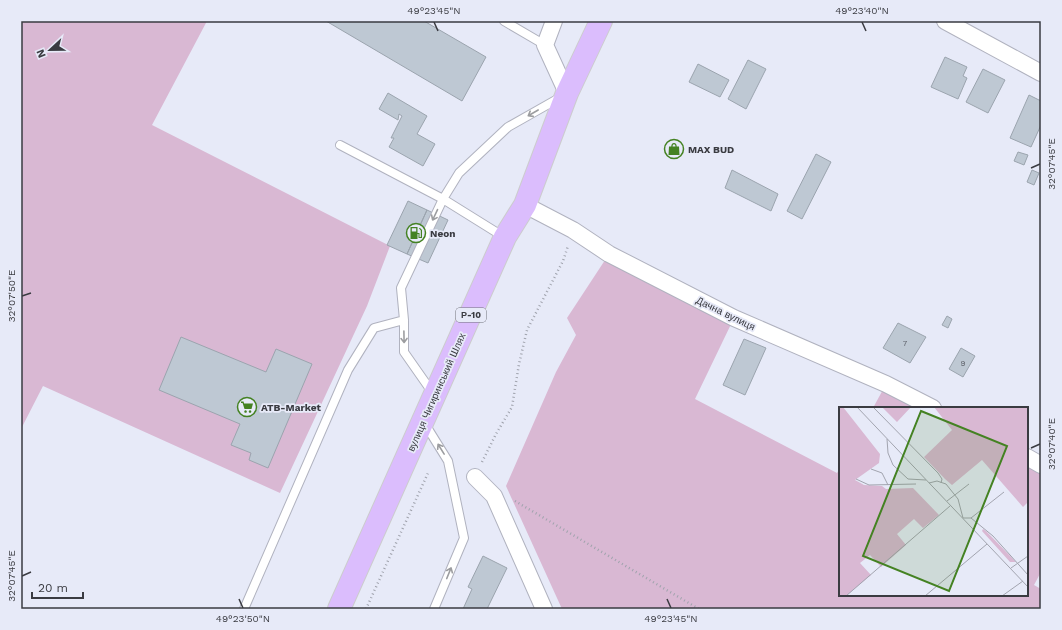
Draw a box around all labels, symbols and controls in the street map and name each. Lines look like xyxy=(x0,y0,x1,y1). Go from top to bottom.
text: 49°23'45"N xyxy=(407,5,461,16)
text: 49°23'40"N xyxy=(835,5,889,16)
north arrow xyxy=(30,30,70,70)
text: N xyxy=(34,47,49,60)
one-way arrow xyxy=(527,109,539,117)
shop icon: MAX BUD xyxy=(663,138,685,160)
text: 32°07'45"E xyxy=(1046,138,1057,190)
place label: MAX BUD xyxy=(688,144,734,155)
one-way arrow xyxy=(431,208,438,220)
fuel station icon: Neon xyxy=(405,222,427,244)
place label: Neon xyxy=(430,228,455,239)
text: 32°07'50"E xyxy=(6,270,17,322)
street label: Дачна вулиця xyxy=(694,294,757,332)
road number: Р-10 xyxy=(456,308,486,322)
one-way arrow xyxy=(400,330,408,343)
street label: вулиця Чигиринський Шлях xyxy=(405,331,468,453)
house number: 7 xyxy=(903,339,908,348)
house number: 9 xyxy=(961,359,966,368)
supermarket icon: ATB-Market xyxy=(236,396,258,418)
place label: ATB-Market xyxy=(261,402,321,413)
inset map xyxy=(839,407,1028,596)
text: 32°07'40"E xyxy=(1046,418,1057,470)
one-way arrow xyxy=(437,444,445,455)
text: 32°07'45"E xyxy=(6,550,17,602)
one-way arrow xyxy=(446,567,454,579)
scale bar xyxy=(32,574,83,600)
text: 20 m xyxy=(38,581,68,595)
text: 49°23'50"N xyxy=(216,613,270,624)
text: 49°23'45"N xyxy=(644,613,698,624)

